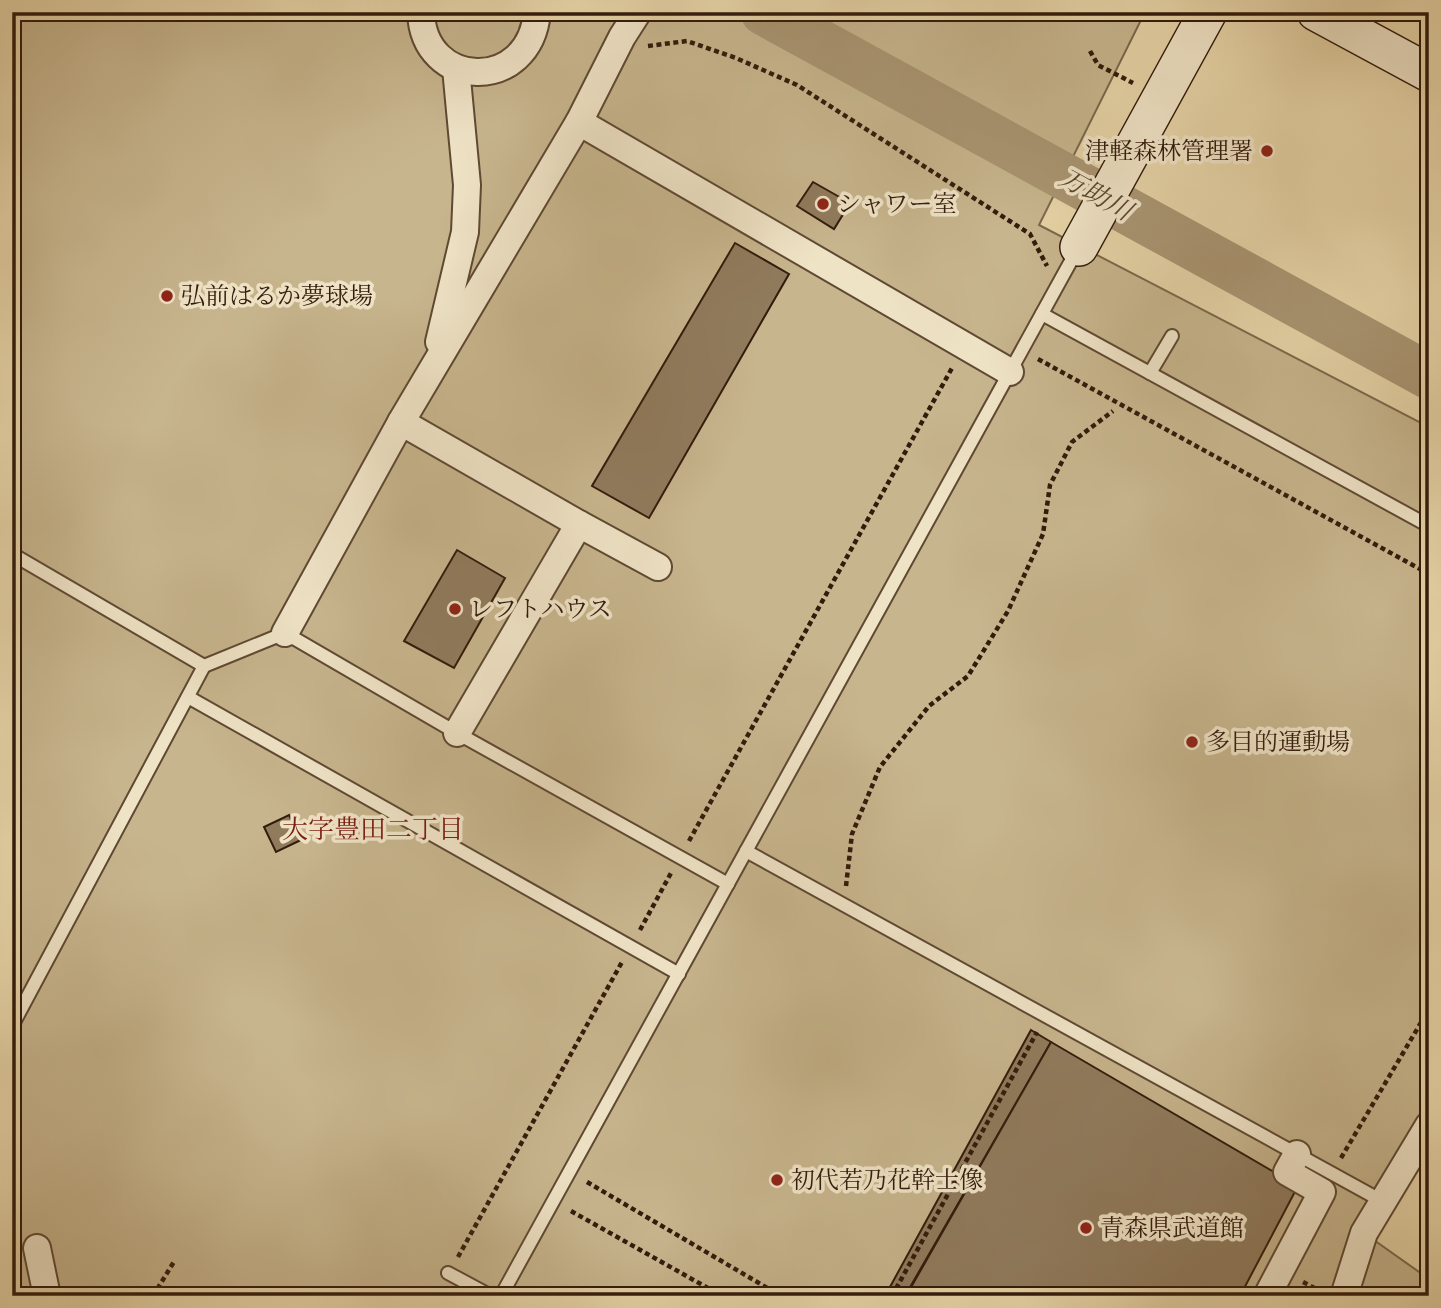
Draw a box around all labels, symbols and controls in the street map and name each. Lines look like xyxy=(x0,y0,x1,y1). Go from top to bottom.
place label: 津軽森林管理署 xyxy=(1085,137,1253,168)
marker: 津軽森林管理署 xyxy=(1259,143,1275,159)
water label: 万助川 xyxy=(1053,162,1140,230)
place label: シャワー室 xyxy=(837,190,957,221)
marker: シャワー室 xyxy=(815,196,831,212)
place label: 弘前はるか夢球場 xyxy=(181,282,373,313)
marker: 弘前はるか夢球場 xyxy=(159,288,175,304)
place label: レフトハウス xyxy=(469,595,612,626)
marker: レフトハウス xyxy=(447,601,463,617)
place label: 多目的運動場 xyxy=(1206,728,1350,759)
marker: 多目的運動場 xyxy=(1184,734,1200,750)
district label: 大字豊田二丁目 xyxy=(282,814,464,847)
place label: 初代若乃花幹士像 xyxy=(791,1166,983,1197)
marker: 初代若乃花幹士像 xyxy=(769,1172,785,1188)
place label: 青森県武道館 xyxy=(1100,1214,1244,1245)
marker: 青森県武道館 xyxy=(1078,1220,1094,1236)

